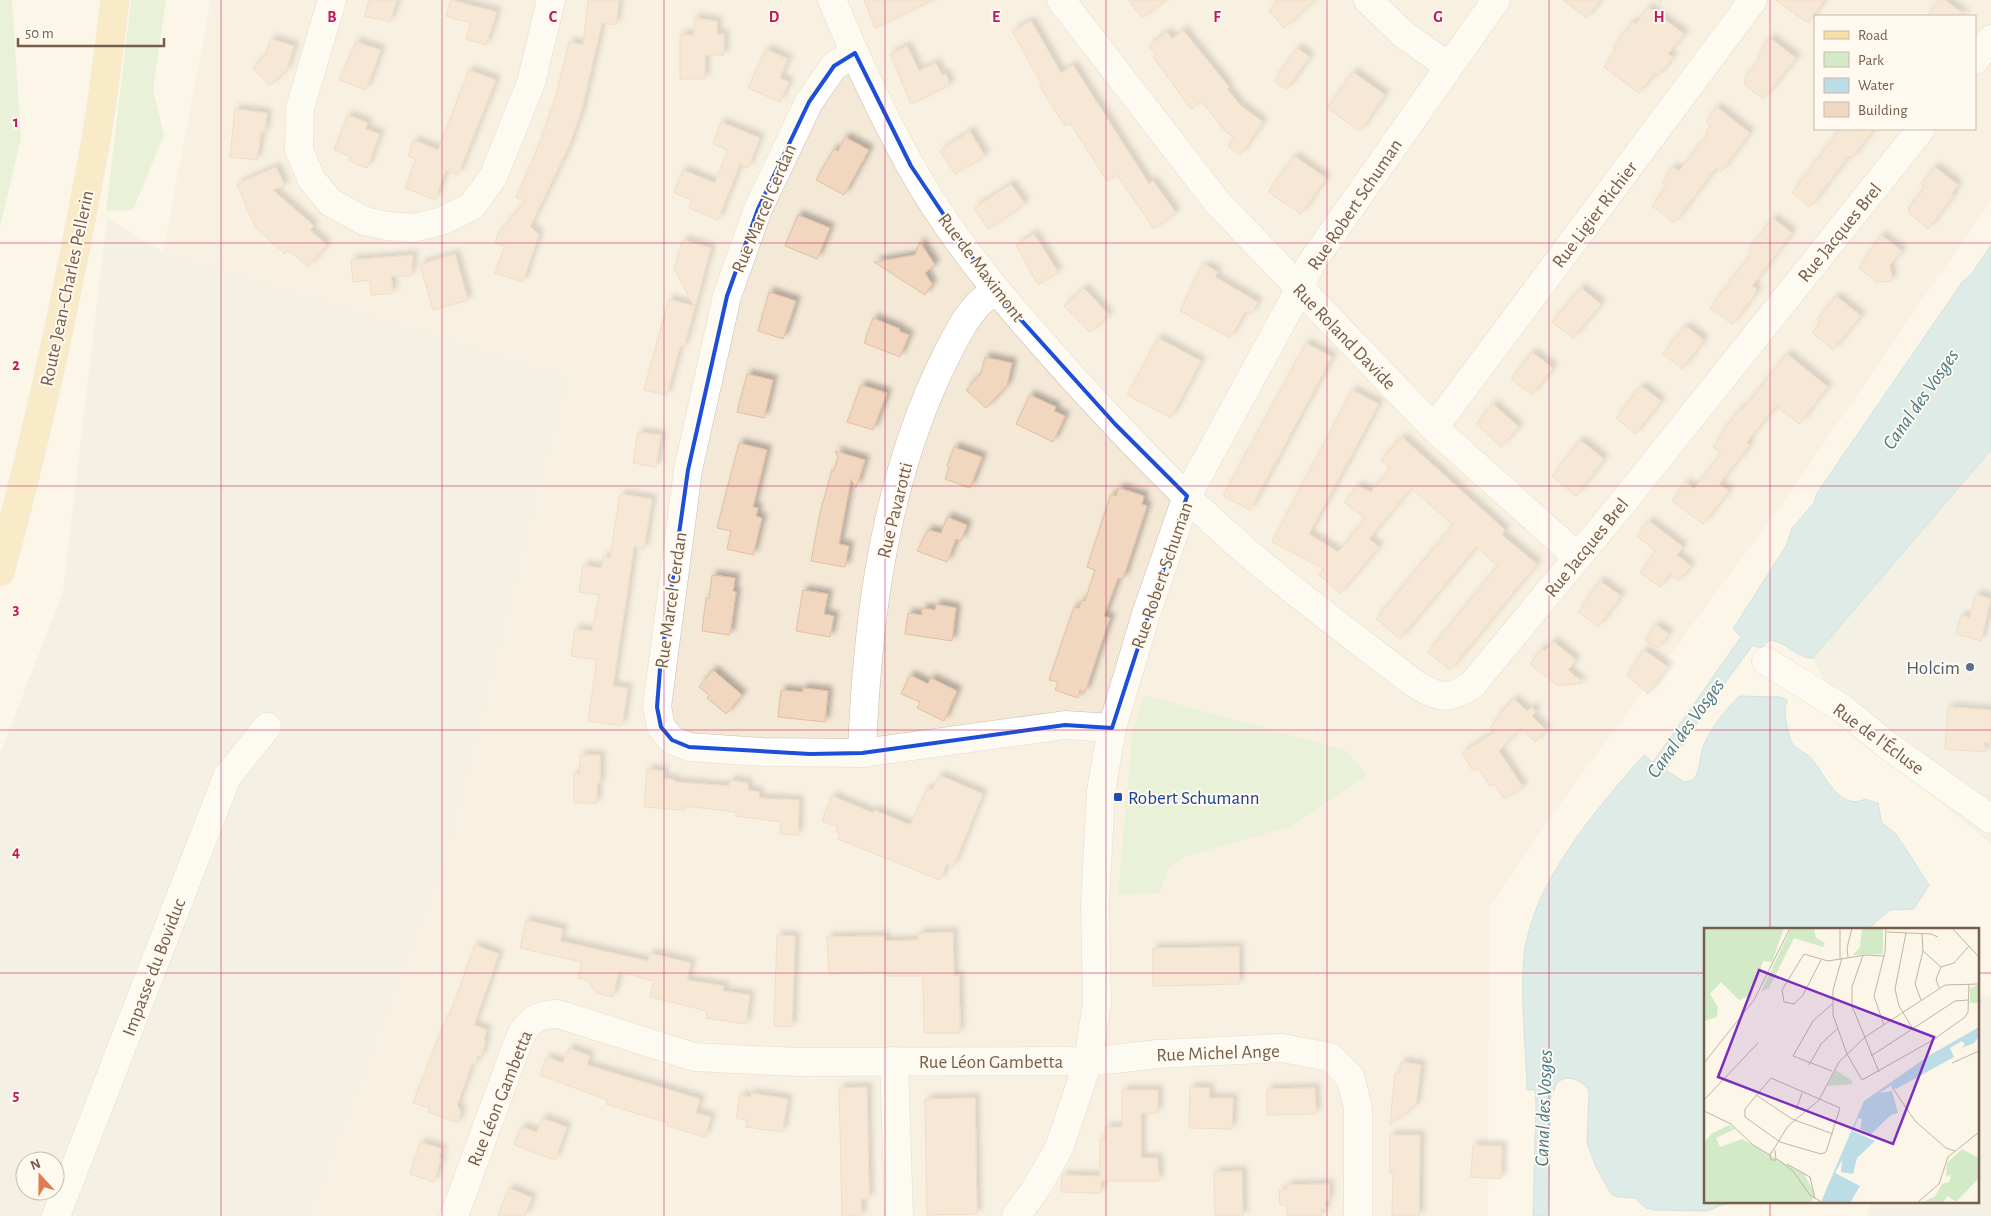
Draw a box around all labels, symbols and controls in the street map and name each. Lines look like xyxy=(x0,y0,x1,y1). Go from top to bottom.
text: B xyxy=(327,9,337,25)
text: C xyxy=(549,9,558,25)
text: D xyxy=(769,9,780,25)
text: E xyxy=(992,9,1000,25)
text: F xyxy=(1213,9,1221,25)
text: G xyxy=(1433,9,1443,25)
text: H xyxy=(1653,9,1665,25)
scale bar xyxy=(18,15,164,47)
legend xyxy=(1814,15,1976,130)
text: 50 m xyxy=(25,26,54,41)
text: Road xyxy=(1858,28,1888,43)
text: Park xyxy=(1858,53,1884,68)
text: Water xyxy=(1858,78,1894,93)
text: Building xyxy=(1858,103,1908,118)
text: 1 xyxy=(13,114,19,130)
street label: Rue Robert Schuman xyxy=(1304,136,1406,274)
street label: Rue Marcel Cerdan xyxy=(729,141,800,276)
street label: Rue Ligier Richier xyxy=(1549,158,1641,272)
street label: Rue Jacques Brel xyxy=(1795,180,1886,286)
street label: Route Jean-Charles Pellerin xyxy=(37,189,98,388)
street label: Rue de Maximont xyxy=(934,210,1028,326)
street label: Rue Roland Davide xyxy=(1289,280,1399,394)
water label: Canal des Vosges xyxy=(1879,345,1963,453)
text: 2 xyxy=(12,357,20,373)
street label: Rue Pavarotti xyxy=(874,460,917,560)
street label: Rue Jacques Brel xyxy=(1542,495,1633,601)
street label: Rue Robert Schuman xyxy=(1128,500,1196,651)
street label: Rue Marcel Cerdan xyxy=(652,531,690,670)
text: 3 xyxy=(13,601,20,617)
place label: Holcim xyxy=(1906,659,1960,678)
marker: Holcim xyxy=(1964,661,1976,673)
water label: Canal des Vosges xyxy=(1643,675,1729,782)
street label: Rue de l'Écluse xyxy=(1829,698,1928,778)
place label: Robert Schumann xyxy=(1128,789,1260,808)
marker: Robert Schumann xyxy=(1112,791,1124,803)
text: 4 xyxy=(12,844,20,860)
street label: Impasse du Boviduc xyxy=(119,896,189,1039)
inset map xyxy=(1704,928,1978,1204)
street label: Rue Léon Gambetta xyxy=(464,1028,536,1169)
street label: Rue Michel Ange xyxy=(1156,1042,1280,1065)
water label: Canal des Vosges xyxy=(1532,1049,1556,1167)
street label: Rue Léon Gambetta xyxy=(919,1053,1064,1072)
text: 5 xyxy=(13,1087,20,1103)
north arrow xyxy=(15,1151,65,1201)
text: N xyxy=(29,1157,43,1173)

